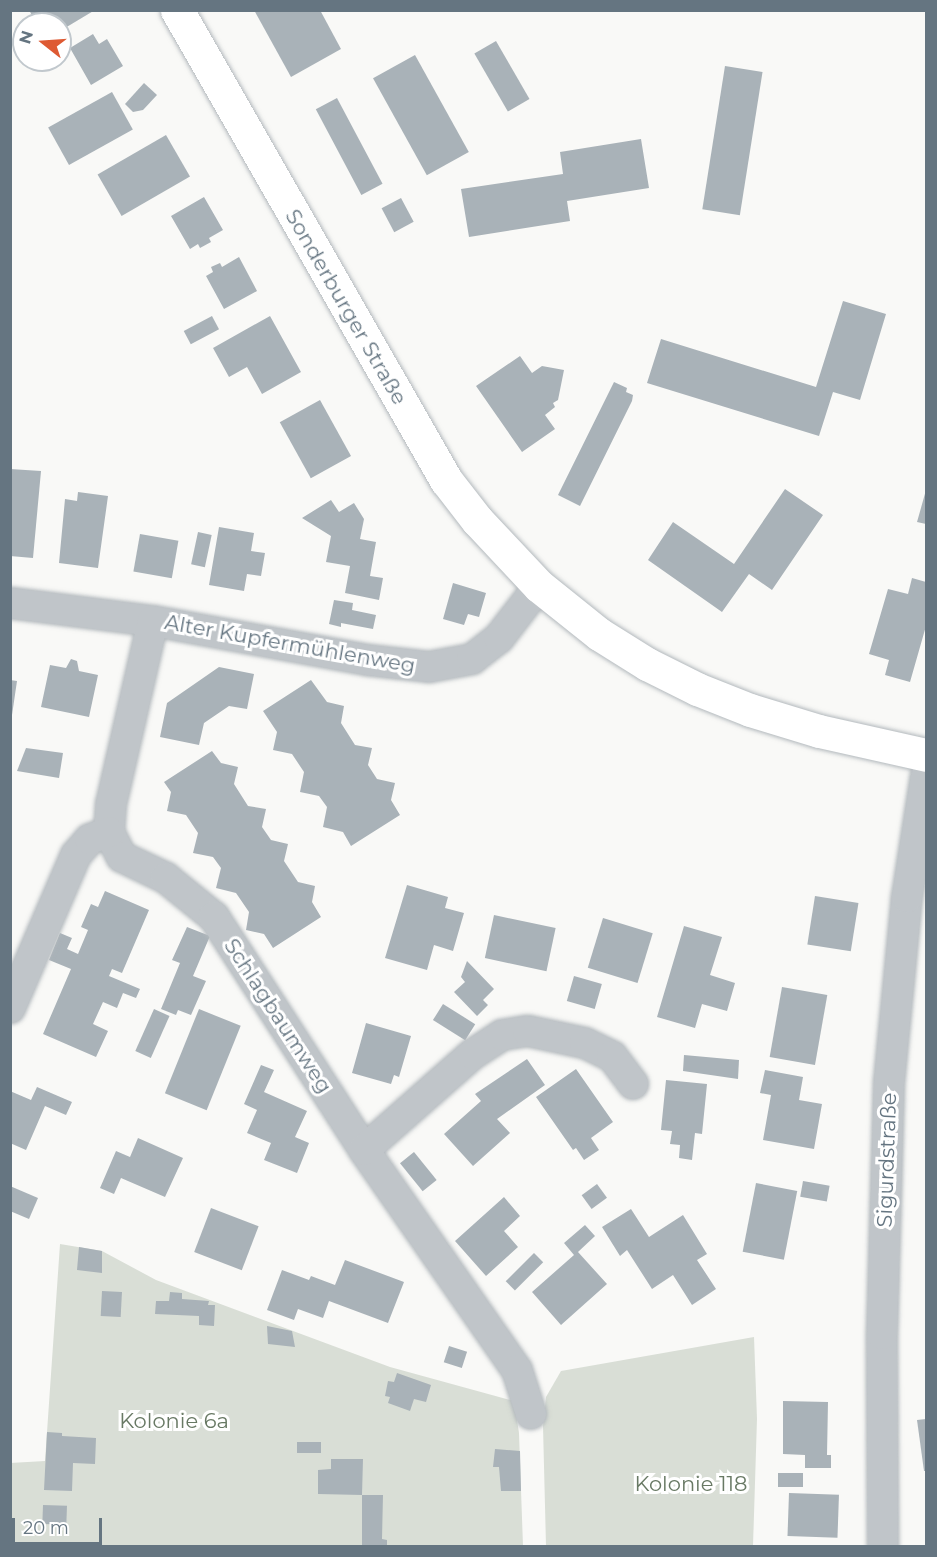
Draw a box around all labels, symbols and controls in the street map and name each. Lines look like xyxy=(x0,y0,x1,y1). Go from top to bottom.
north arrow xyxy=(12,12,72,72)
text: N xyxy=(15,28,37,46)
street label: Sonderburger Straße xyxy=(280,205,412,409)
street label: Alter Kupfermühlenweg xyxy=(163,610,417,678)
street label: Schlagbaumweg xyxy=(219,934,337,1098)
street label: Sigurdstraße xyxy=(872,1092,902,1228)
park label: Kolonie 6a xyxy=(119,1408,229,1434)
park label: Kolonie 118 xyxy=(634,1471,748,1497)
scale bar xyxy=(15,1506,105,1544)
text: 20 m xyxy=(23,1517,69,1539)

